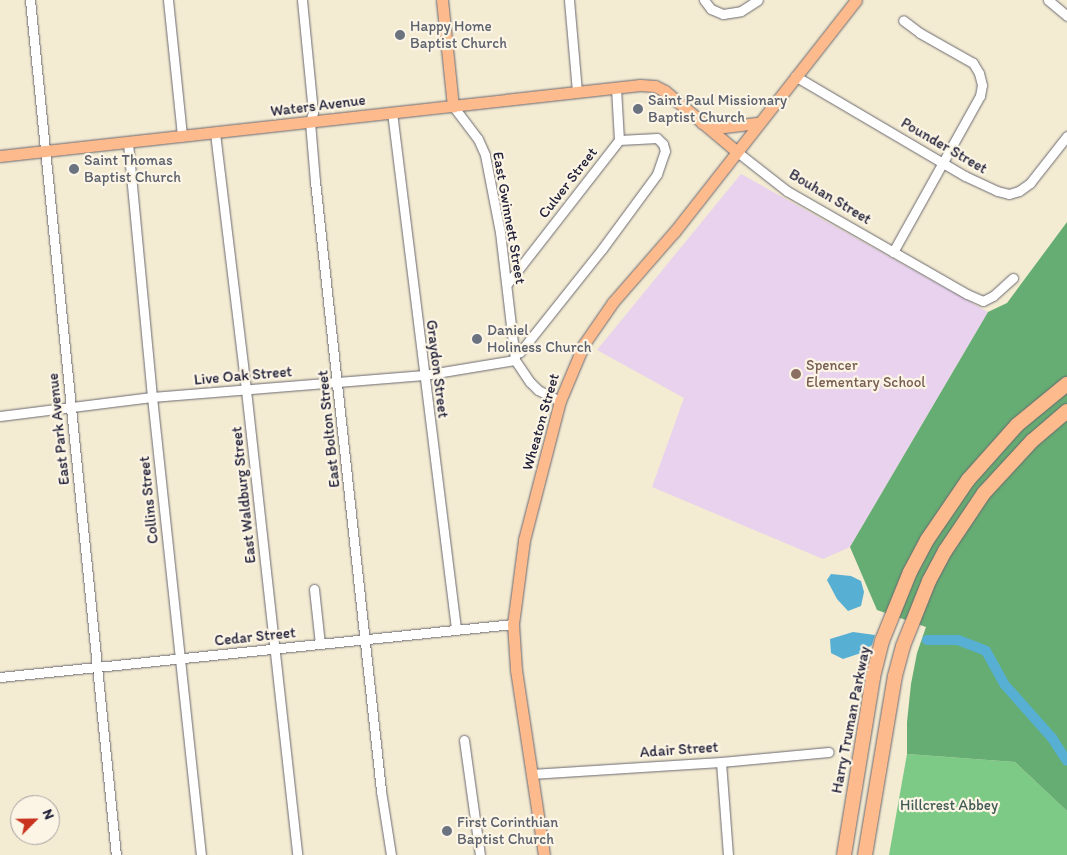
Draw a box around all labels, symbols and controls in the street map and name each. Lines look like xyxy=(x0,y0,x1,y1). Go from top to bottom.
place label: Happy Home Baptist Church xyxy=(410,17,507,52)
marker: Happy Home Baptist Church xyxy=(394,29,406,41)
street label: Waters Avenue xyxy=(270,91,366,121)
place label: Saint Paul Missionary Baptist Church xyxy=(648,91,787,126)
marker: Saint Paul Missionary Baptist Church xyxy=(632,103,644,115)
street label: Pounder Street xyxy=(898,114,990,178)
street label: Culver Street xyxy=(535,144,601,222)
place label: Saint Thomas Baptist Church xyxy=(84,151,181,186)
street label: East Gwinnett Street xyxy=(489,151,529,285)
marker: Saint Thomas Baptist Church xyxy=(68,163,80,175)
street label: Bouhan Street xyxy=(786,165,874,229)
street label: Graydon Street xyxy=(422,319,452,419)
place label: Daniel Holiness Church xyxy=(487,321,592,356)
marker: Daniel Holiness Church xyxy=(471,333,483,345)
place label: Spencer Elementary School xyxy=(806,356,926,391)
street label: Live Oak Street xyxy=(193,363,293,389)
marker: Spencer Elementary School xyxy=(790,368,802,380)
street label: East Bolton Street xyxy=(314,369,344,489)
street label: Wheaton Street xyxy=(519,371,563,473)
street label: East Park Avenue xyxy=(44,373,74,485)
street label: East Waldburg Street xyxy=(228,426,260,564)
street label: Collins Street xyxy=(135,455,163,545)
street label: Cedar Street xyxy=(214,624,296,650)
street label: Harry Truman Parkway xyxy=(828,646,874,794)
street label: Adair Street xyxy=(639,738,719,762)
north arrow xyxy=(10,795,60,845)
park label: Hillcrest Abbey xyxy=(900,797,998,815)
text: N xyxy=(39,807,58,822)
place label: First Corinthian Baptist Church xyxy=(457,813,559,848)
marker: First Corinthian Baptist Church xyxy=(441,825,453,837)

